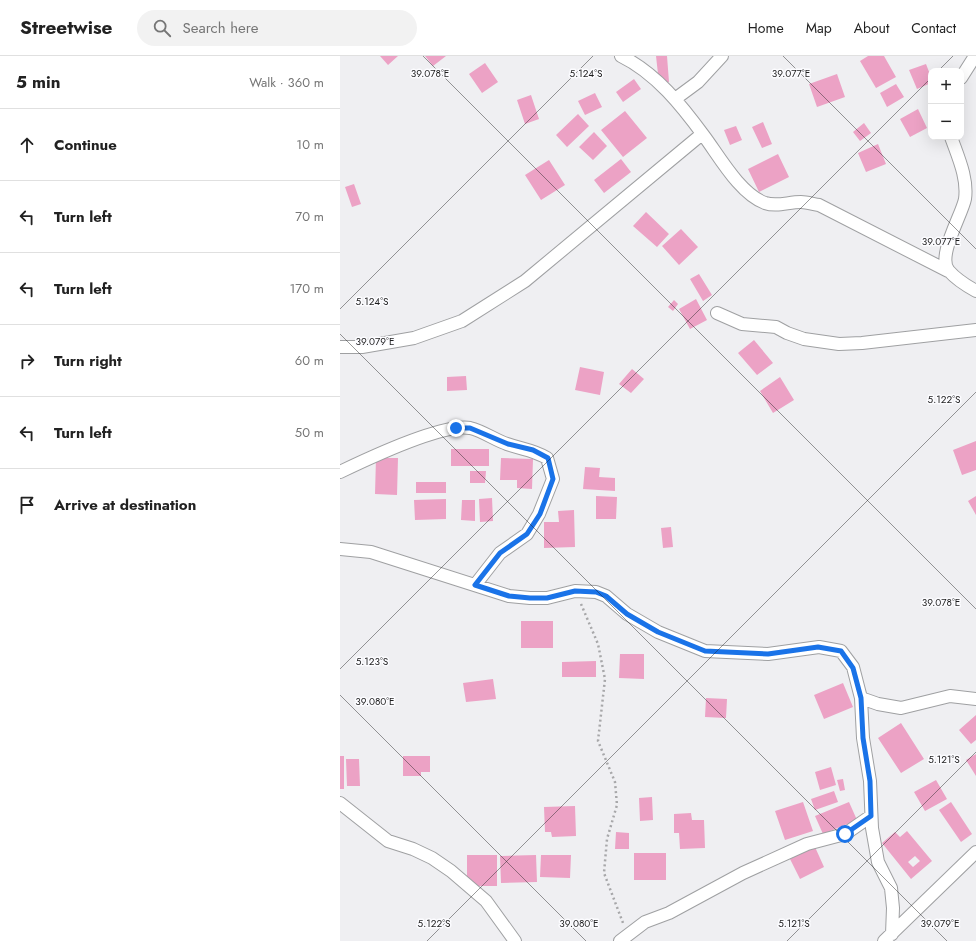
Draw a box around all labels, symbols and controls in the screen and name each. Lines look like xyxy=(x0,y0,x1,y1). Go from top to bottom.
search box xyxy=(137,10,417,46)
text: Streetwise xyxy=(20,14,113,41)
icon: search xyxy=(151,17,173,39)
text: Search here xyxy=(183,17,258,39)
text: Home xyxy=(748,18,784,38)
text: Map xyxy=(806,18,832,38)
text: About xyxy=(854,18,889,38)
text: Contact xyxy=(911,18,956,38)
text: 39.078°E xyxy=(411,66,449,81)
text: 5.124°S xyxy=(570,66,603,81)
text: 39.077°E xyxy=(772,66,810,81)
map controls xyxy=(928,68,964,140)
button: + xyxy=(928,68,964,104)
text: 5 min xyxy=(16,70,60,94)
text: Walk · 360 m xyxy=(249,73,324,92)
button: − xyxy=(928,104,964,140)
icon: ahead xyxy=(16,134,38,156)
text: Continue xyxy=(54,134,117,156)
text: 10 m xyxy=(296,135,324,154)
icon: left xyxy=(16,206,38,228)
text: Turn left xyxy=(54,206,112,228)
text: 70 m xyxy=(295,207,324,226)
text: 39.077°E xyxy=(922,234,960,249)
icon: left xyxy=(16,278,38,300)
text: Turn left xyxy=(54,278,112,300)
text: 170 m xyxy=(289,279,324,298)
text: 5.124°S xyxy=(356,294,389,309)
text: 39.079°E xyxy=(356,334,394,349)
icon: right xyxy=(16,350,38,372)
text: Turn right xyxy=(54,350,122,372)
text: 60 m xyxy=(295,351,324,370)
text: 5.122°S xyxy=(928,392,961,407)
route end xyxy=(447,419,465,437)
icon: left xyxy=(16,422,38,444)
text: Turn left xyxy=(54,422,112,444)
text: 50 m xyxy=(295,423,324,442)
icon: arrive xyxy=(16,494,38,516)
text: Arrive at destination xyxy=(54,494,196,516)
text: 39.078°E xyxy=(922,595,960,610)
text: 5.123°S xyxy=(356,654,389,669)
text: 39.080°E xyxy=(355,694,395,709)
text: 5.121°S xyxy=(928,752,960,767)
route start xyxy=(836,825,854,843)
text: 5.122°S xyxy=(418,916,451,931)
text: 39.080°E xyxy=(559,916,599,931)
text: 5.121°S xyxy=(778,916,810,931)
text: 39.079°E xyxy=(921,916,959,931)

